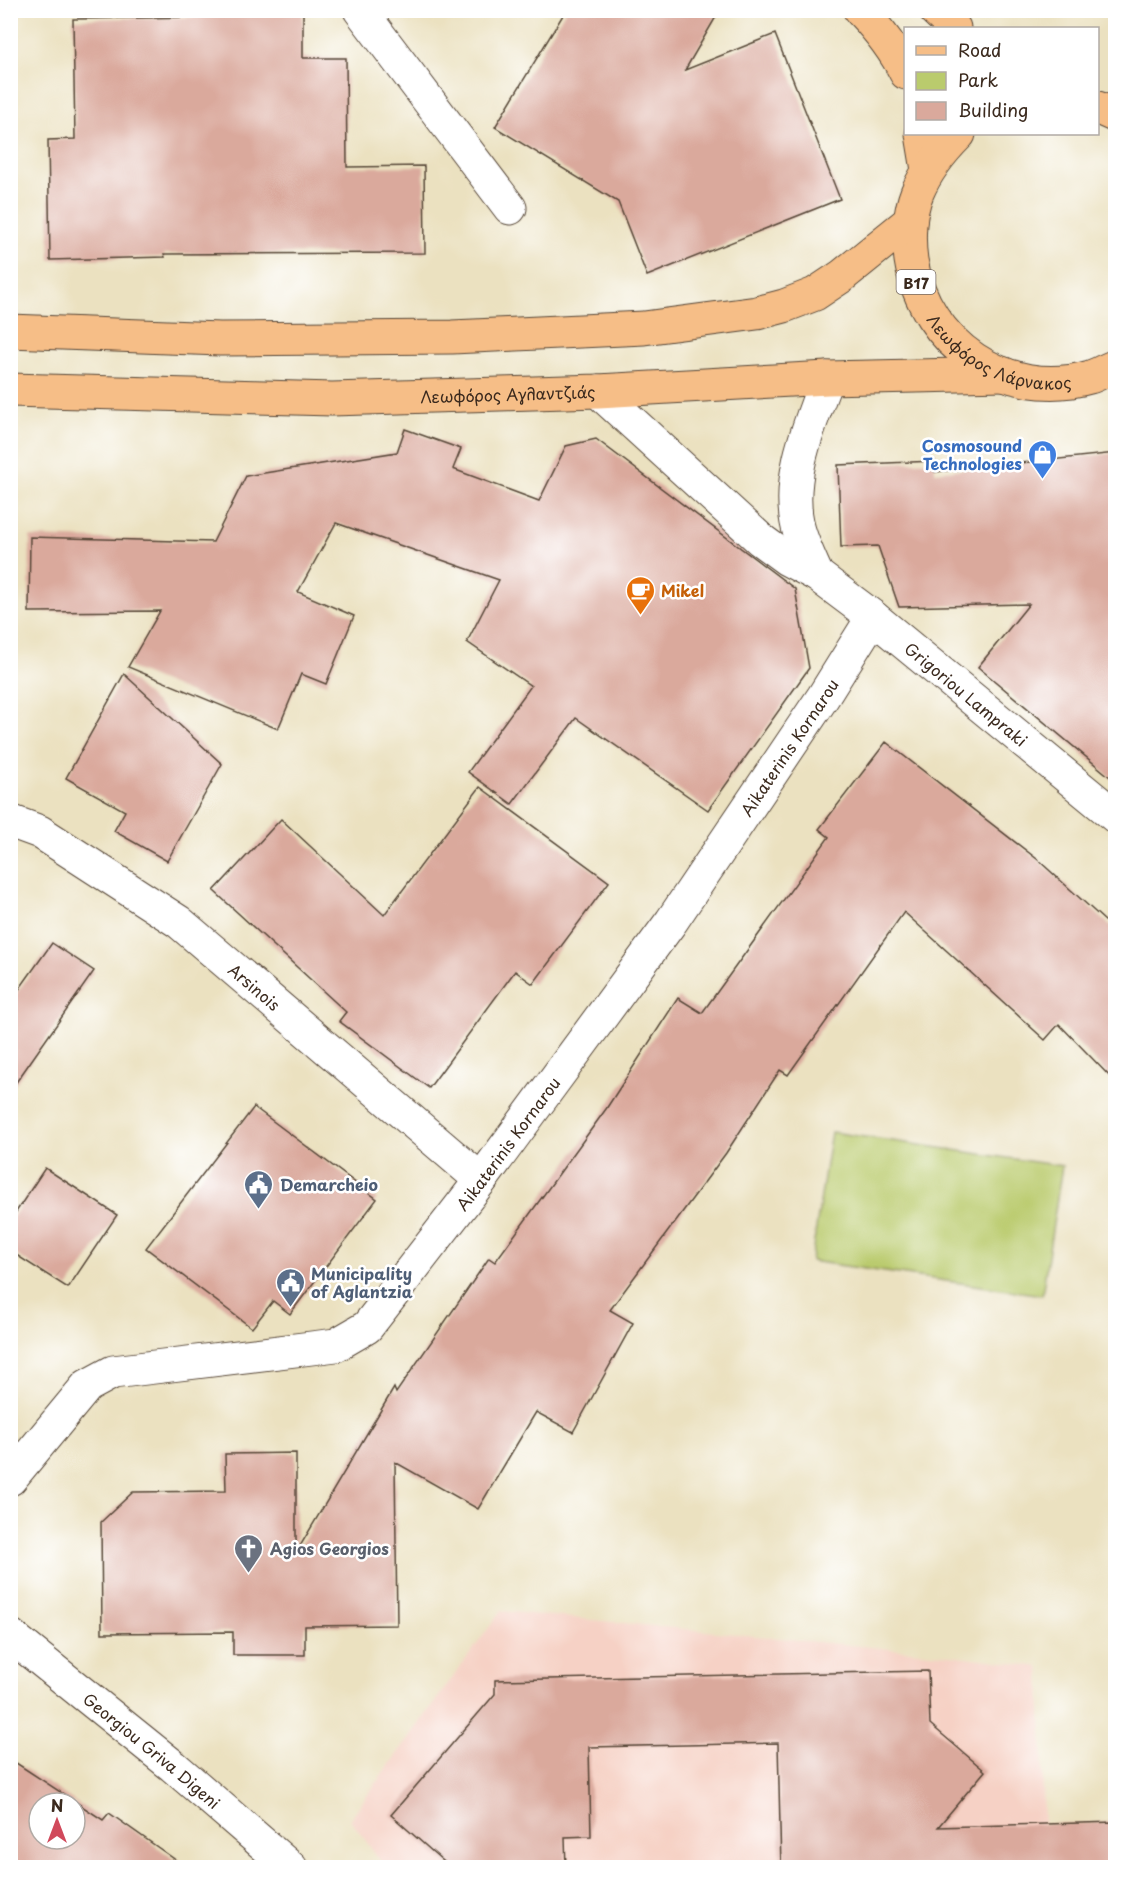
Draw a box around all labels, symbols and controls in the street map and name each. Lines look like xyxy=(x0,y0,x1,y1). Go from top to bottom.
legend xyxy=(904,27,1099,135)
text: Road xyxy=(958,36,1002,63)
text: Park xyxy=(958,66,998,93)
text: Building xyxy=(958,96,1028,123)
road number: B17 xyxy=(896,270,936,294)
street label: Λεωφόρος Λάρνακος xyxy=(922,309,1072,395)
street label: Λεωφόρος Αγλαντζιάς xyxy=(420,379,596,408)
place label: Cosmosound Technologies xyxy=(922,433,1022,475)
shop icon: Cosmosound Technologies xyxy=(1027,438,1059,480)
cafe icon: Mikel xyxy=(624,574,656,616)
place label: Mikel xyxy=(661,578,704,602)
street label: Grigoriou Lampraki xyxy=(900,636,1033,752)
street label: Aikaterinis Kornarou xyxy=(734,674,844,821)
street label: Arsinois xyxy=(223,957,286,1016)
street label: Aikaterinis Kornarou xyxy=(450,1071,565,1215)
public building icon: Demarcheio xyxy=(243,1168,275,1210)
place label: Demarcheio xyxy=(280,1172,378,1196)
place label: Municipality of Aglantzia xyxy=(311,1261,413,1303)
public building icon: Municipality of Aglantzia xyxy=(274,1266,306,1308)
church icon: Agios Georgios xyxy=(233,1532,265,1574)
place label: Agios Georgios xyxy=(270,1536,389,1560)
street label: Georgiou Griva Digeni xyxy=(78,1687,226,1814)
north arrow xyxy=(27,1791,87,1851)
text: N xyxy=(51,1793,63,1817)

